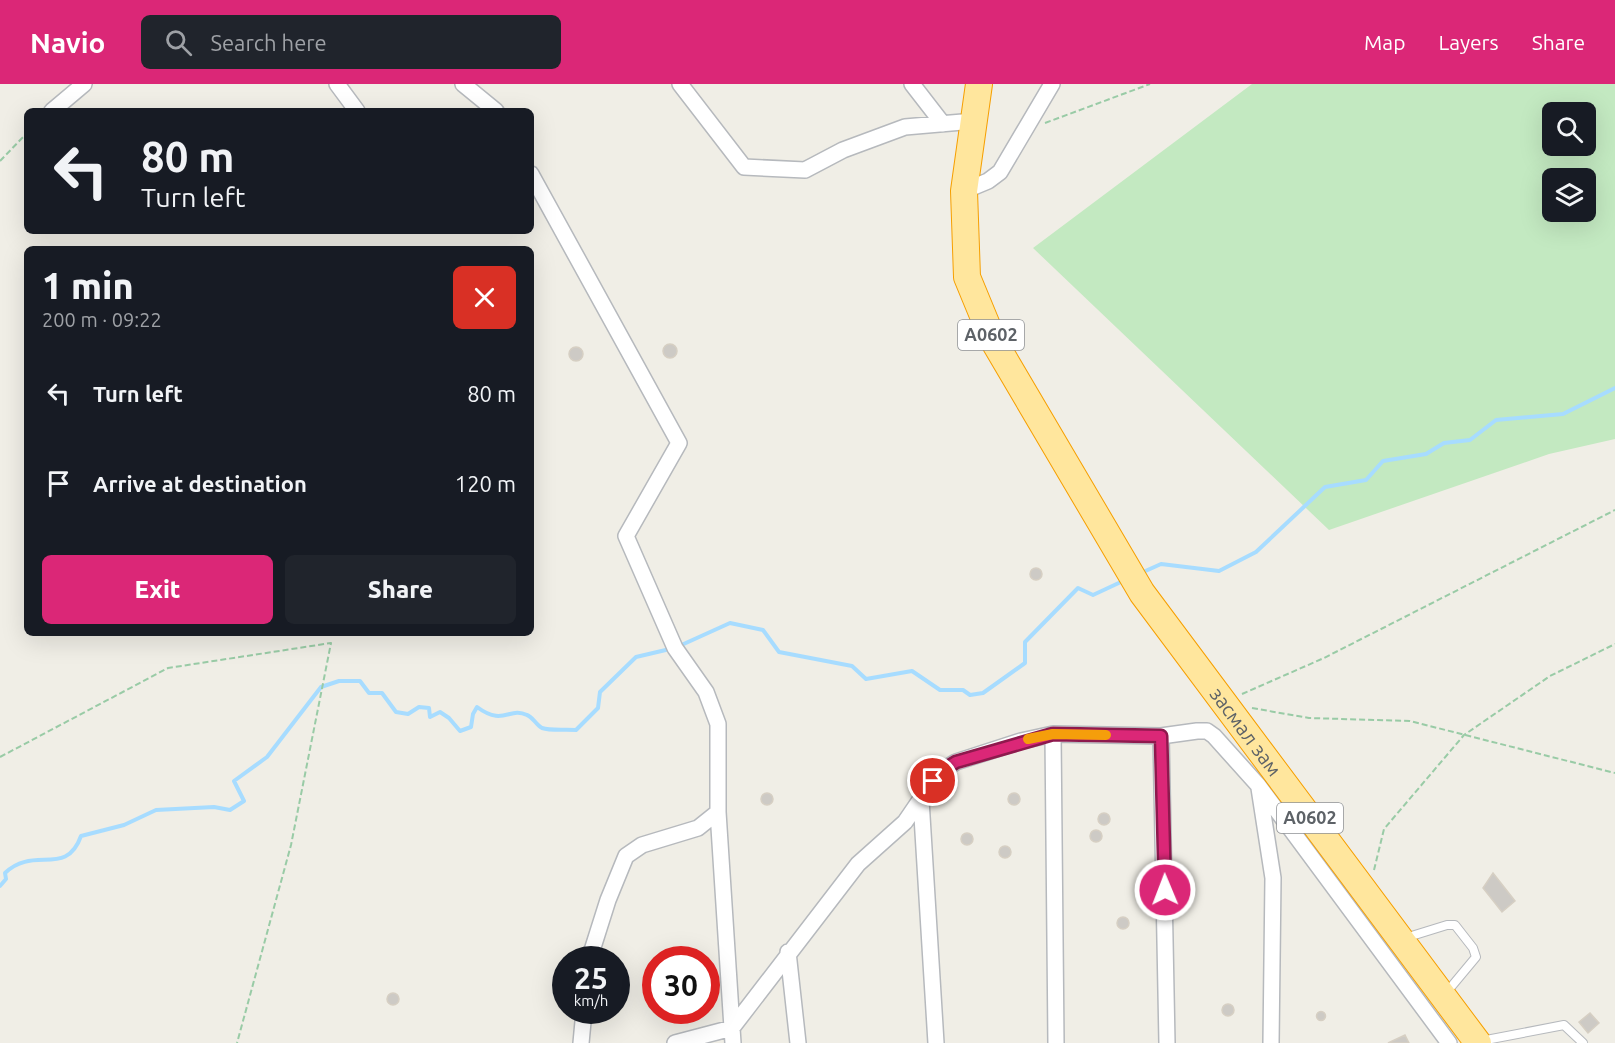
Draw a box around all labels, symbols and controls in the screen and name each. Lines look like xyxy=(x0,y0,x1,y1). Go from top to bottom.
search box xyxy=(141,15,561,69)
icon: search xyxy=(162,26,195,59)
text: Navio xyxy=(30,27,105,58)
text: Search here xyxy=(210,30,327,55)
text: Map xyxy=(1364,30,1405,54)
text: Layers xyxy=(1438,30,1499,54)
text: Share xyxy=(1532,30,1585,54)
map controls xyxy=(1542,102,1596,222)
button: search xyxy=(1542,102,1596,156)
icon: left xyxy=(42,132,120,210)
text: 80 m xyxy=(141,133,235,180)
button: layers xyxy=(1542,168,1596,222)
text: Turn left xyxy=(141,182,245,212)
text: 1 min xyxy=(42,265,134,306)
button: close xyxy=(453,266,516,329)
text: 200 m · 09:22 xyxy=(42,308,162,331)
road number: A0602 xyxy=(958,320,1024,350)
icon: left xyxy=(42,377,75,410)
text: Turn left xyxy=(93,381,183,406)
text: 80 m xyxy=(467,381,516,406)
icon: arrive xyxy=(42,467,75,500)
text: Arrive at destination xyxy=(93,471,307,496)
text: 120 m xyxy=(455,471,516,496)
button: Exit xyxy=(42,555,273,624)
button: Share xyxy=(285,555,516,624)
street label: засмал зам xyxy=(1205,683,1287,780)
pin xyxy=(907,755,958,806)
icon: arrive xyxy=(916,764,949,797)
road number: A0602 xyxy=(1277,803,1343,833)
position arrow xyxy=(1133,858,1197,922)
speed limit sign: 30 xyxy=(642,946,720,1024)
text: 25 xyxy=(574,961,608,995)
text: km/h xyxy=(574,992,608,1009)

